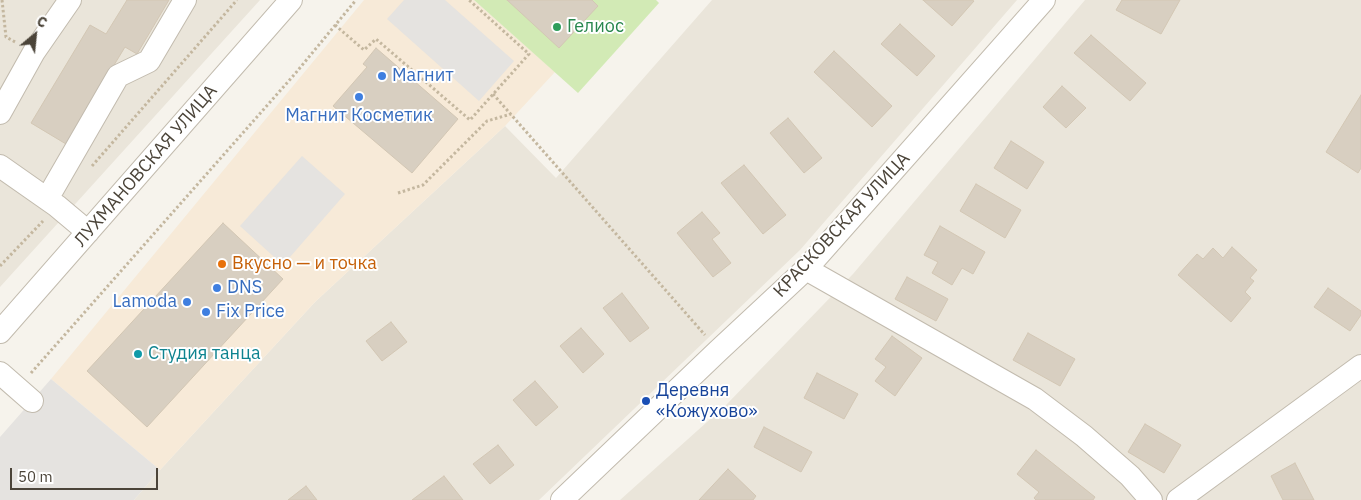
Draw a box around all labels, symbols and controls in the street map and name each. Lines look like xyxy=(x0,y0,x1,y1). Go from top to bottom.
north arrow xyxy=(10,10,60,60)
text: С xyxy=(34,12,50,32)
place label: Гелиос xyxy=(567,16,624,38)
marker: Гелиос xyxy=(551,21,563,33)
place label: Магнит xyxy=(392,65,454,87)
marker: Магнит xyxy=(376,70,388,82)
street label: ЛУХМАНОВСКАЯ УЛИЦА xyxy=(70,81,222,251)
marker: Магнит Косметик xyxy=(353,91,365,103)
place label: Магнит Косметик xyxy=(285,105,433,127)
street label: КРАСКОВСКАЯ УЛИЦА xyxy=(769,148,915,302)
place label: Вкусно — и точка xyxy=(232,253,377,275)
marker: Вкусно — и точка xyxy=(216,258,228,270)
place label: DNS xyxy=(227,277,262,299)
marker: DNS xyxy=(211,282,223,294)
place label: Lamoda xyxy=(113,291,177,313)
marker: Lamoda xyxy=(181,296,193,308)
place label: Fix Price xyxy=(216,301,285,323)
marker: Fix Price xyxy=(200,306,212,318)
place label: Студия танца xyxy=(148,343,261,365)
marker: Студия танца xyxy=(132,348,144,360)
place label: Деревня «Кожухово» xyxy=(656,380,758,422)
marker: Деревня «Кожухово» xyxy=(640,395,652,407)
scale bar xyxy=(12,458,160,490)
text: 50 m xyxy=(18,467,53,486)

